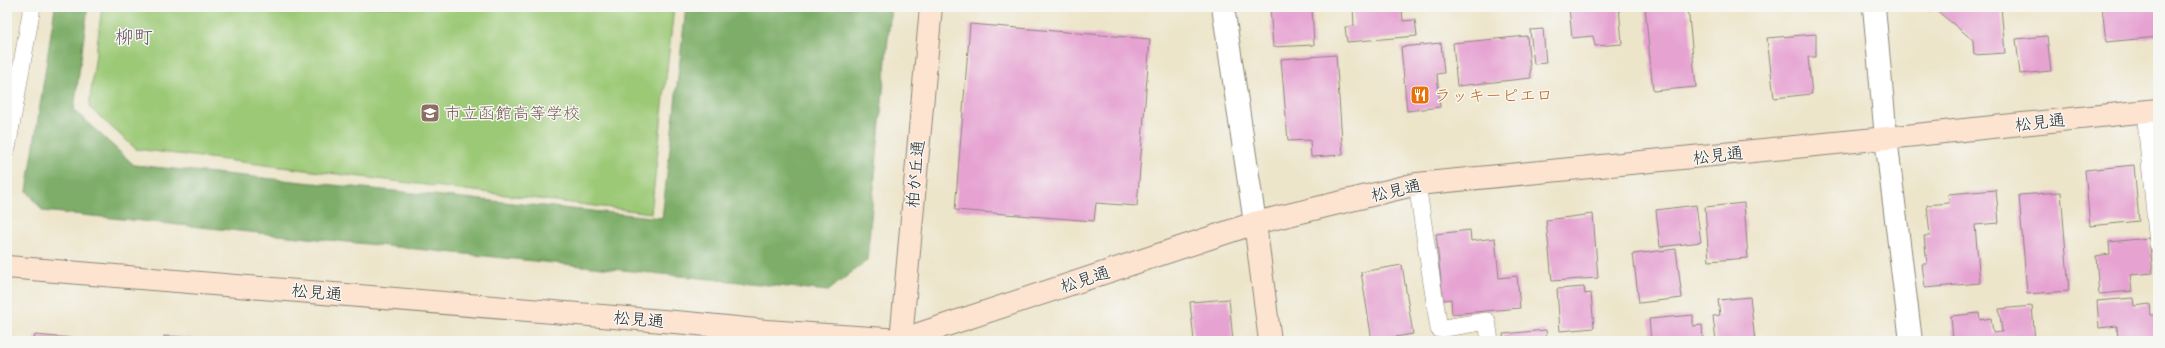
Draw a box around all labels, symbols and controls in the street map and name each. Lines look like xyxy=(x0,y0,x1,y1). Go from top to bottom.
district label: 柳町 xyxy=(115,25,153,52)
restaurant icon: ラッキーピエロ xyxy=(1409,84,1431,106)
place label: ラッキーピエロ xyxy=(1434,84,1553,109)
school or university icon: 市立函館高等学校 xyxy=(419,102,441,124)
place label: 市立函館高等学校 xyxy=(444,102,580,127)
street label: 松見通 xyxy=(2013,108,2067,139)
street label: 柏が丘通 xyxy=(901,139,932,209)
street label: 松見通 xyxy=(1691,141,1745,172)
street label: 松見通 xyxy=(1369,174,1424,209)
street label: 松見通 xyxy=(1057,261,1114,300)
street label: 松見通 xyxy=(290,279,343,308)
street label: 松見通 xyxy=(612,306,665,335)

